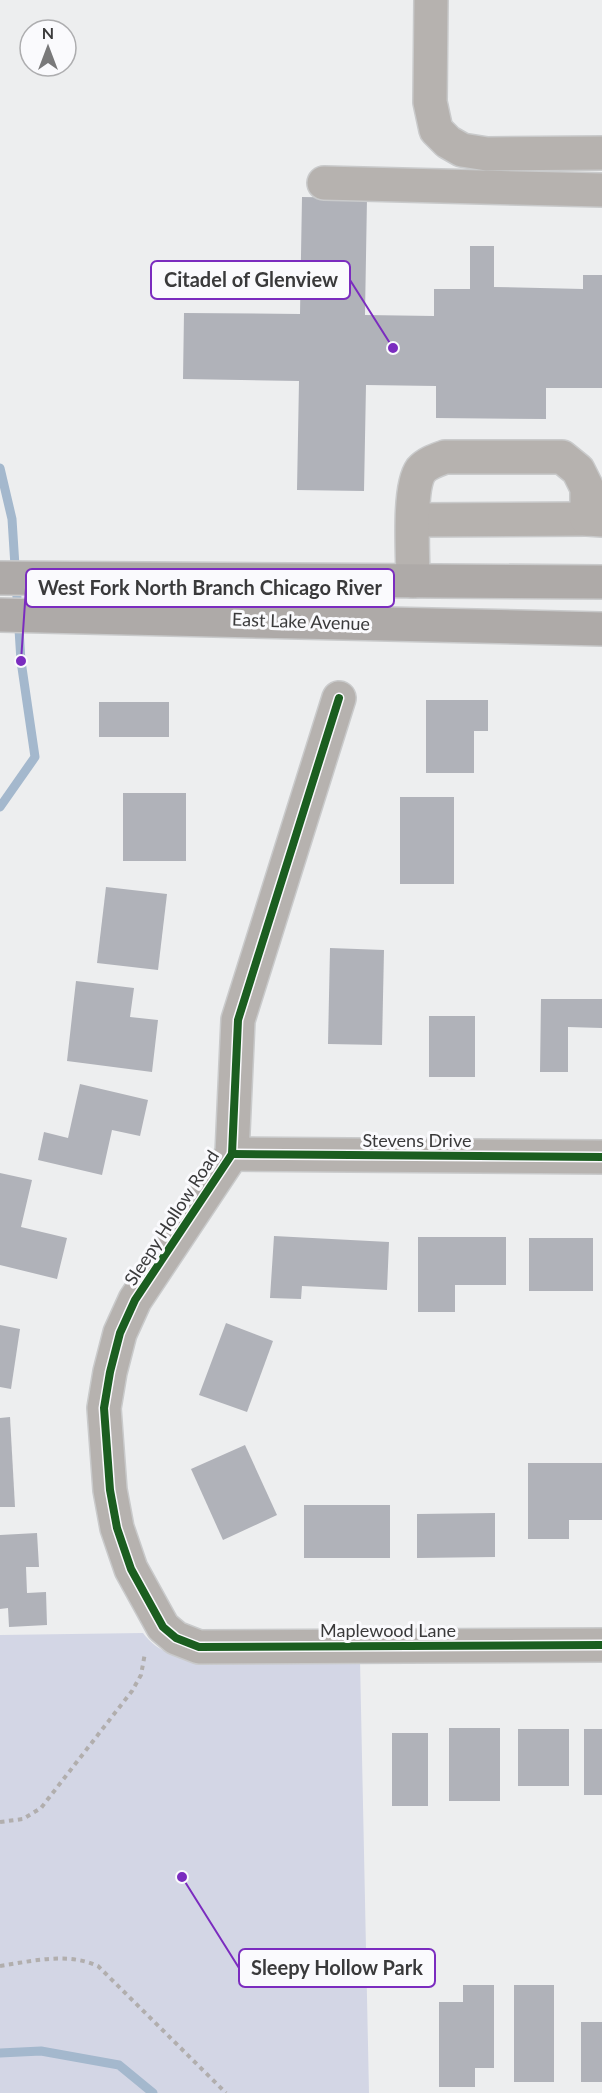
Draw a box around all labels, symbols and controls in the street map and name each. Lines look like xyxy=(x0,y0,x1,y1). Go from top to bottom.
north arrow xyxy=(18,18,78,78)
text: N xyxy=(42,23,54,42)
callout: Citadel of Glenview xyxy=(151,261,350,299)
text: Citadel of Glenview xyxy=(164,267,338,291)
callout: West Fork North Branch Chicago River xyxy=(26,569,394,607)
text: West Fork North Branch Chicago River xyxy=(38,575,383,599)
street label: East Lake Avenue xyxy=(232,608,370,634)
street label: Stevens Drive xyxy=(363,1129,471,1151)
street label: Sleepy Hollow Road xyxy=(119,1146,223,1289)
street label: Maplewood Lane xyxy=(320,1619,456,1641)
callout: Sleepy Hollow Park xyxy=(239,1949,435,1987)
text: Sleepy Hollow Park xyxy=(251,1955,423,1979)

